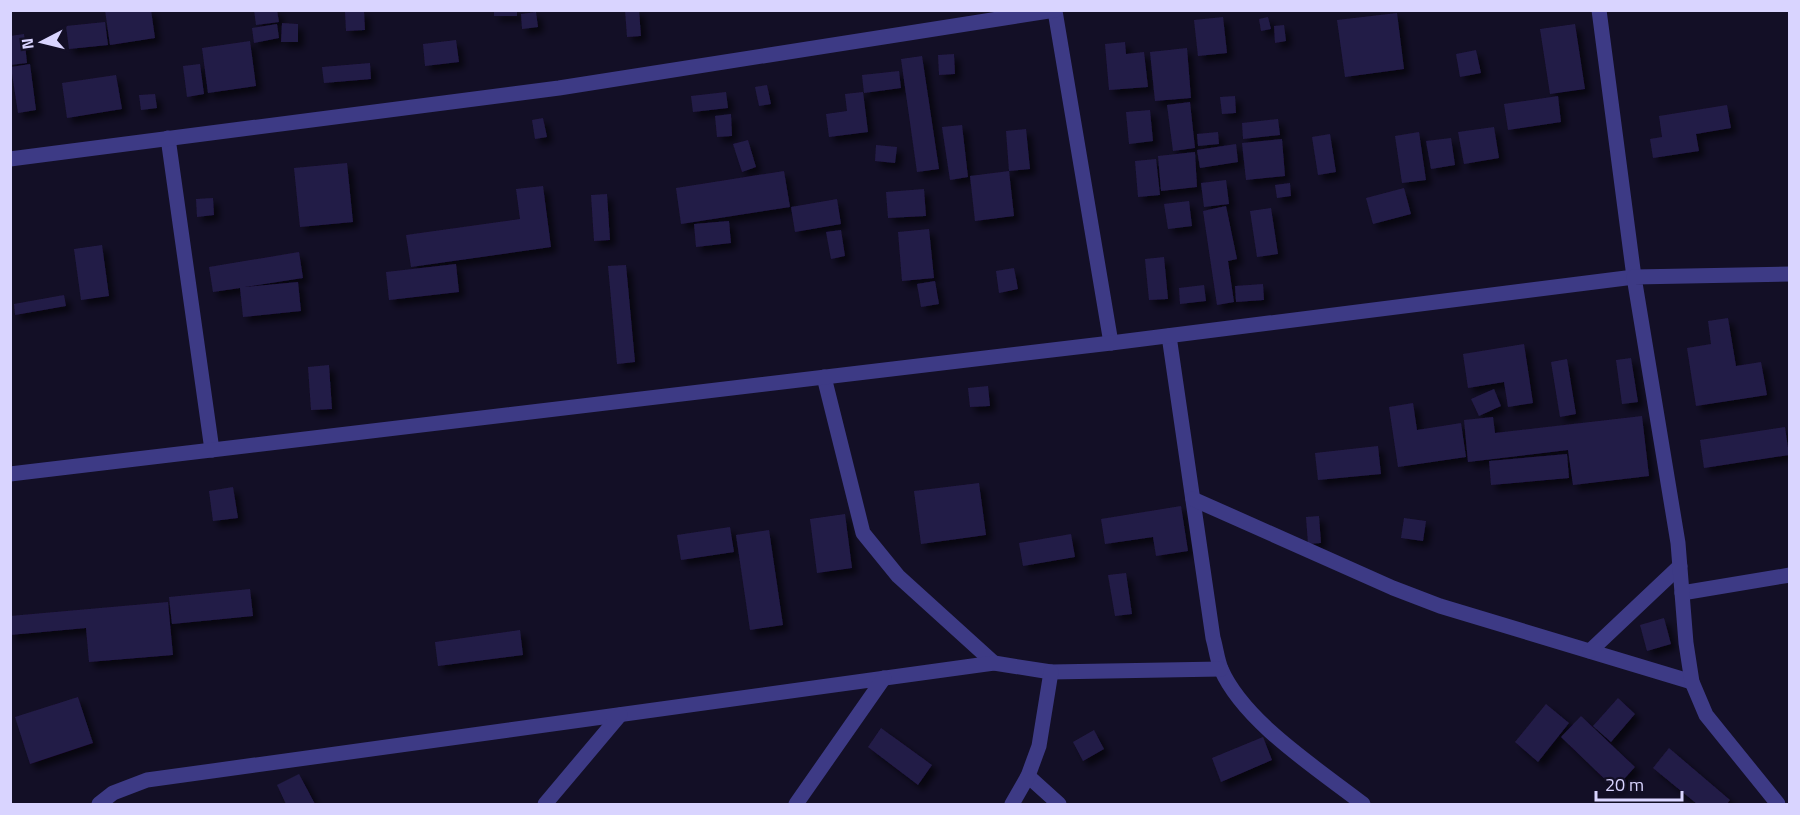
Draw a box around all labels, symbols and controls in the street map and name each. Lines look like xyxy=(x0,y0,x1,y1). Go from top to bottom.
north arrow xyxy=(12,12,72,72)
text: N xyxy=(15,37,40,51)
scale bar xyxy=(1596,764,1682,802)
text: 20 m xyxy=(1605,771,1644,798)

